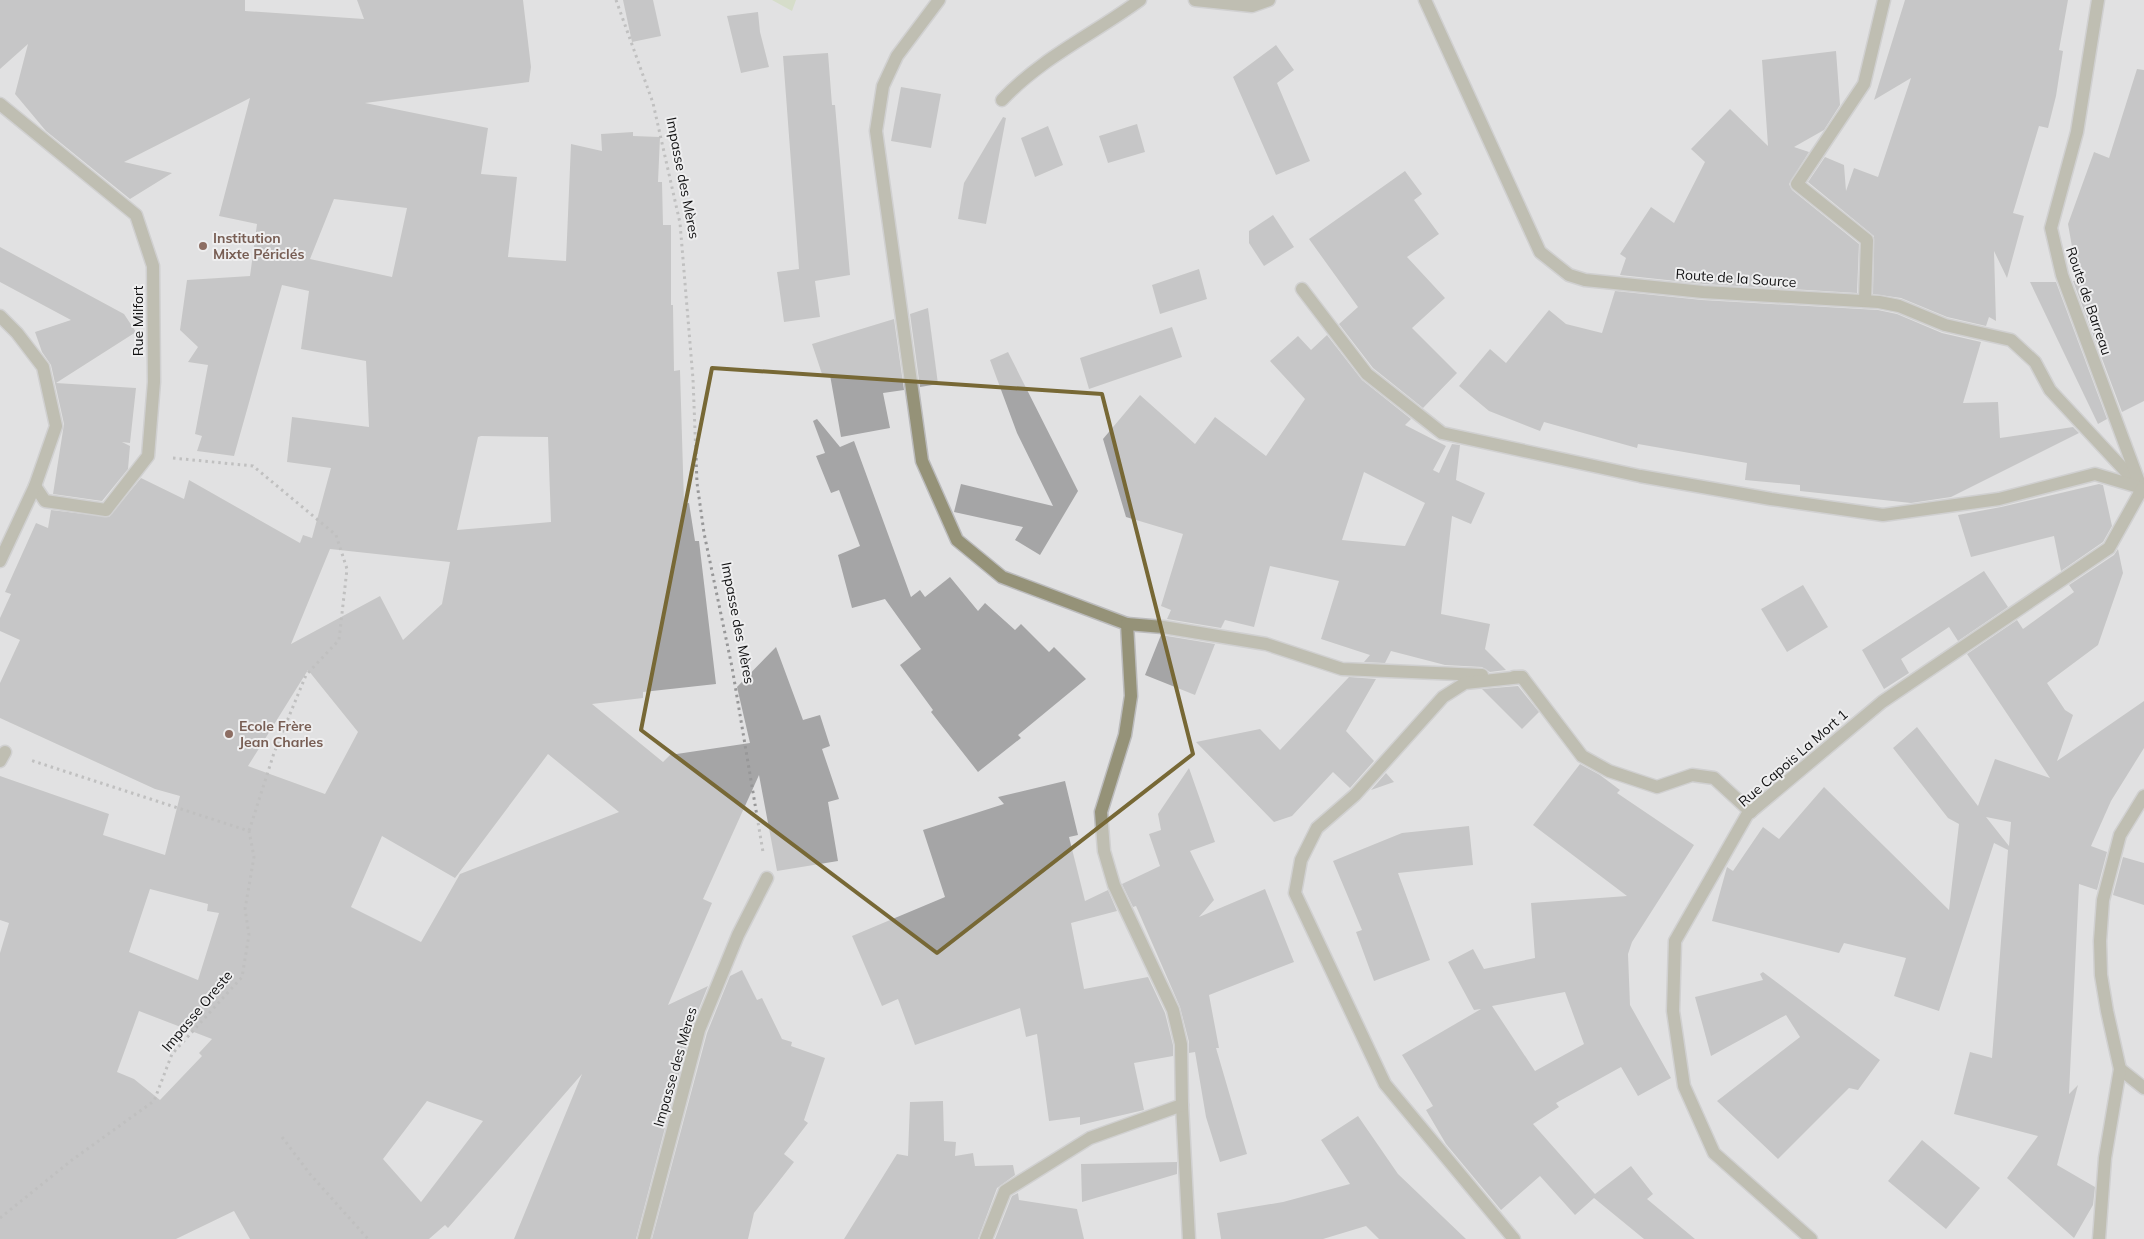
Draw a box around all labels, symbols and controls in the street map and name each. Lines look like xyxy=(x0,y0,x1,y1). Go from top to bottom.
street label: Impasse des Mères xyxy=(662,116,704,240)
place label: Institution Mixte Périclés xyxy=(213,229,304,263)
marker: Institution Mixte Périclés xyxy=(197,240,209,252)
street label: Route de Barreau xyxy=(2062,244,2116,358)
street label: Route de la Source xyxy=(1675,265,1797,291)
street label: Rue Milfort xyxy=(129,286,147,356)
street label: Impasse des Mères xyxy=(717,561,759,685)
street label: Rue Capois La Mort 1 xyxy=(1735,706,1851,810)
place label: Ecole Frère Jean Charles xyxy=(239,717,323,751)
marker: Ecole Frère Jean Charles xyxy=(223,728,235,740)
street label: Impasse Oreste xyxy=(158,967,236,1055)
street label: Impasse des Mères xyxy=(649,1005,701,1129)

